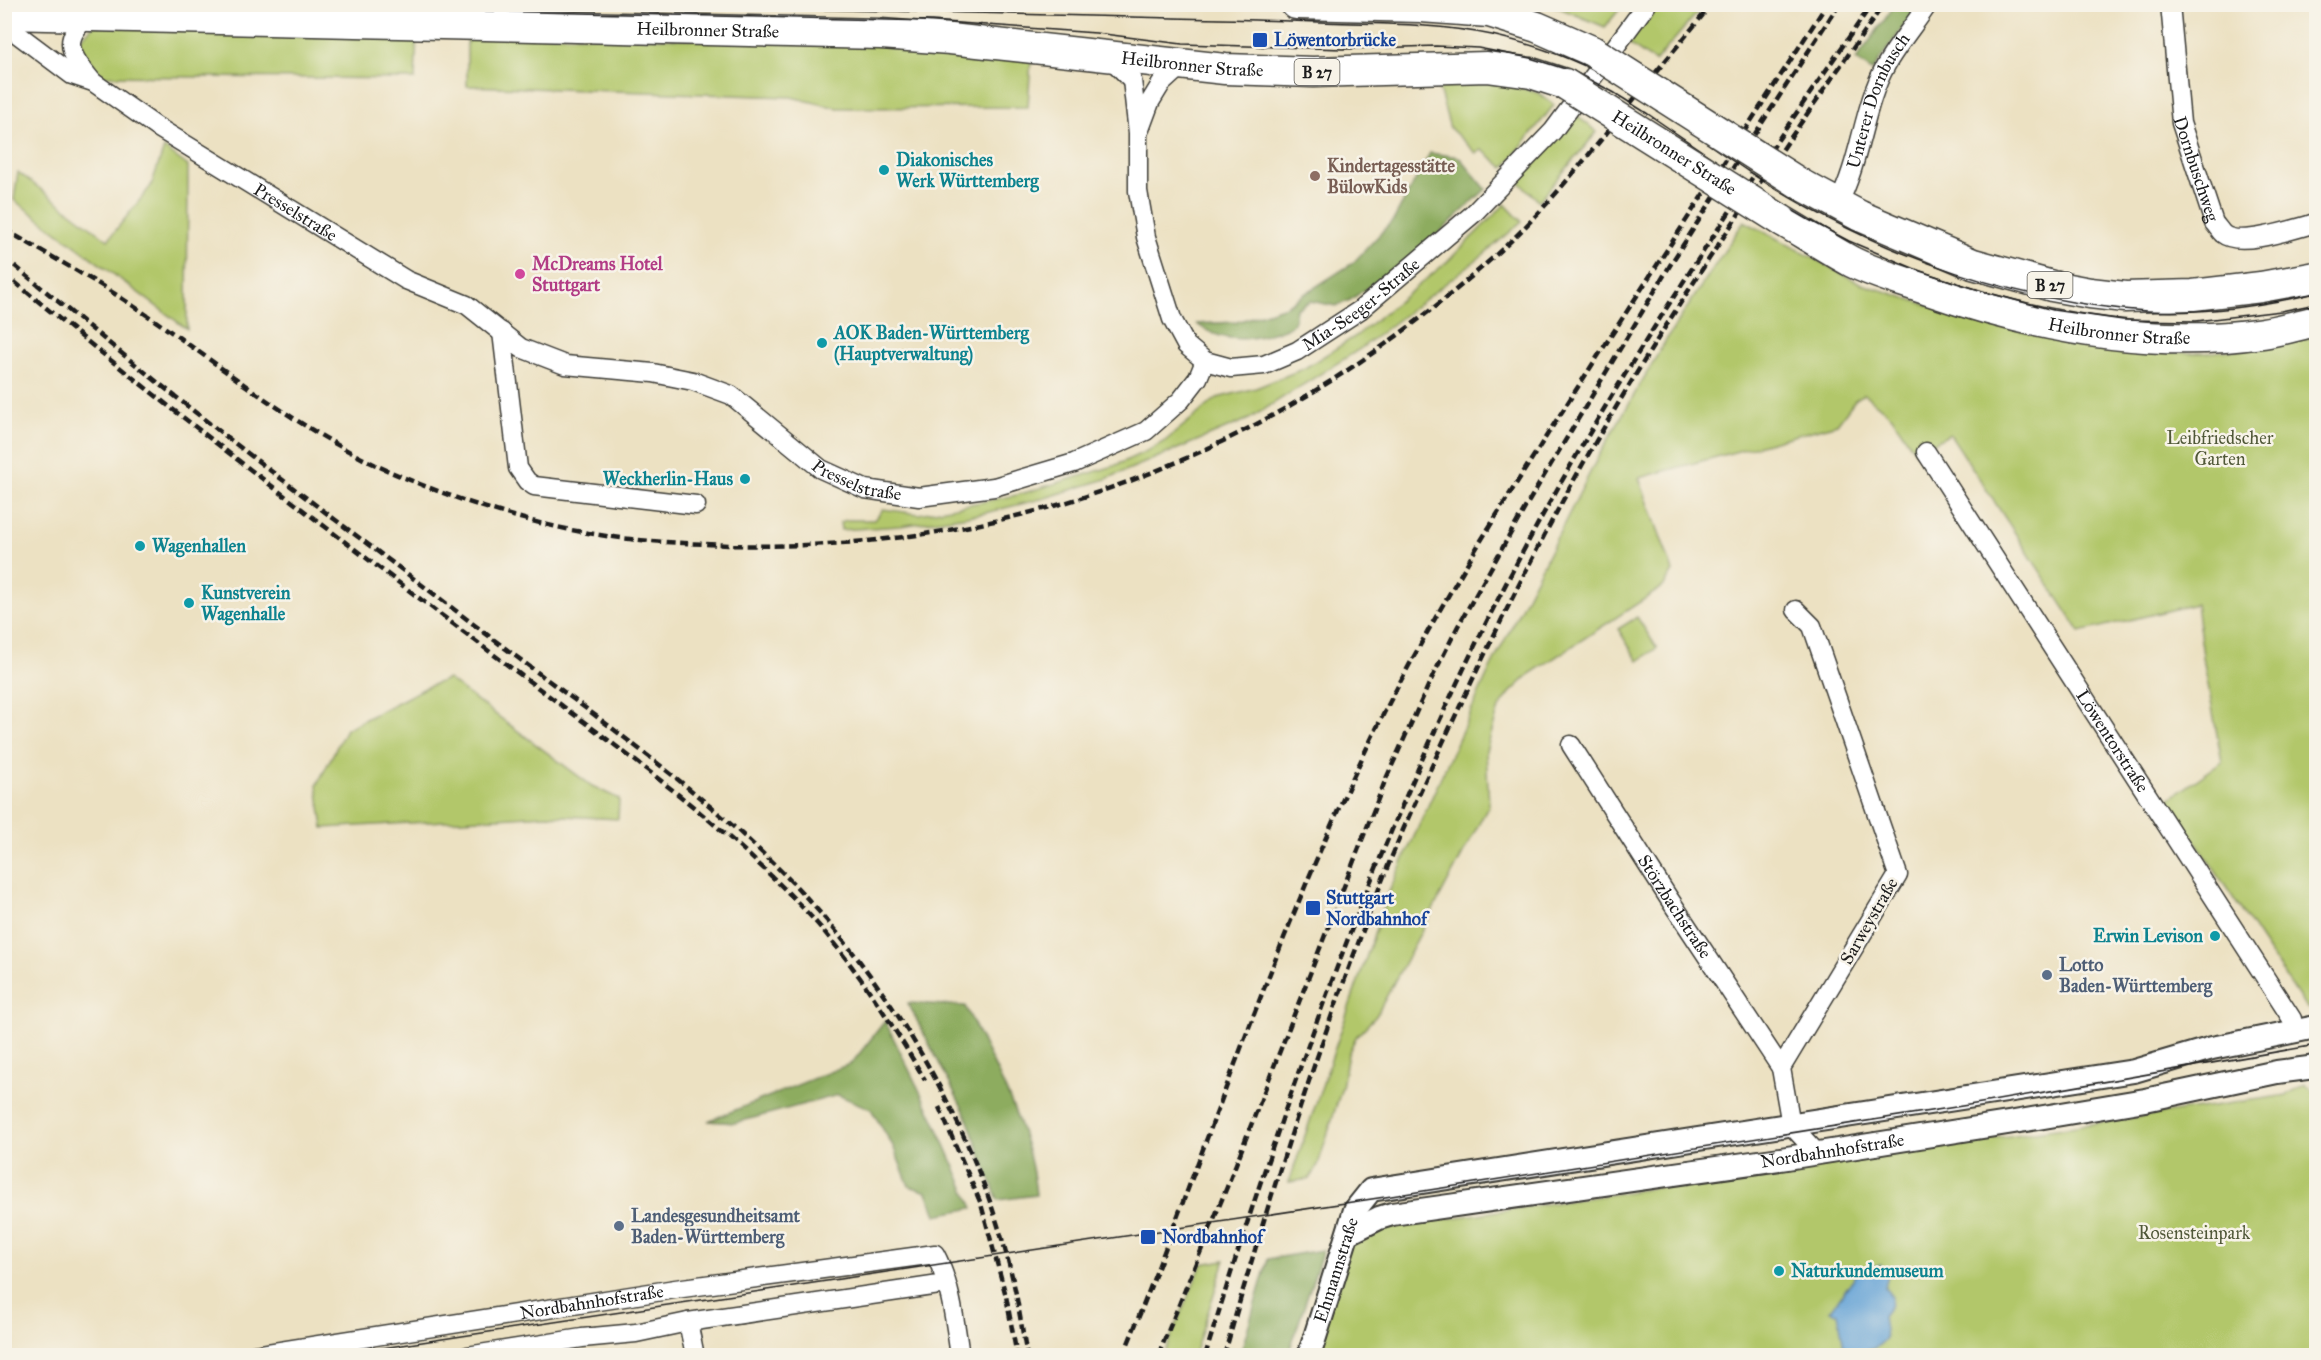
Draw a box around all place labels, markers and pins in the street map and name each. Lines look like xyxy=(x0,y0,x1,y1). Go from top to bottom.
place label: Löwentorbrücke xyxy=(1274,29,1396,51)
marker: Löwentorbrücke xyxy=(1251,31,1269,49)
place label: Diakonisches Werk Württemberg xyxy=(896,149,1039,193)
place label: Kindertagesstätte BülowKids xyxy=(1327,155,1455,198)
marker: Diakonisches Werk Württemberg xyxy=(877,163,891,177)
marker: Kindertagesstätte BülowKids xyxy=(1308,169,1322,183)
place label: McDreams Hotel Stuttgart xyxy=(532,253,664,297)
marker: McDreams Hotel Stuttgart xyxy=(513,267,527,281)
place label: AOK Baden-Württemberg (Hauptverwaltung) xyxy=(833,322,1030,366)
marker: AOK Baden-Württemberg (Hauptverwaltung) xyxy=(815,336,829,350)
place label: Weckherlin-Haus xyxy=(603,468,733,490)
marker: Weckherlin-Haus xyxy=(738,472,752,486)
place label: Wagenhallen xyxy=(152,535,246,558)
marker: Wagenhallen xyxy=(133,539,147,553)
place label: Kunstverein Wagenhalle xyxy=(201,582,291,626)
marker: Kunstverein Wagenhalle xyxy=(182,596,196,610)
place label: Stuttgart Nordbahnhof xyxy=(1326,887,1430,930)
marker: Stuttgart Nordbahnhof xyxy=(1304,899,1322,917)
place label: Erwin Levison xyxy=(2093,925,2203,947)
marker: Erwin Levison xyxy=(2208,929,2222,943)
place label: Lotto Baden-Württemberg xyxy=(2059,954,2213,998)
marker: Lotto Baden-Württemberg xyxy=(2040,968,2054,982)
place label: Landesgesundheitsamt Baden-Württemberg xyxy=(631,1205,800,1249)
marker: Landesgesundheitsamt Baden-Württemberg xyxy=(612,1219,626,1233)
place label: Nordbahnhof xyxy=(1162,1226,1266,1248)
marker: Nordbahnhof xyxy=(1139,1228,1157,1246)
place label: Naturkundemuseum xyxy=(1791,1260,1944,1282)
marker: Naturkundemuseum xyxy=(1772,1264,1786,1278)

